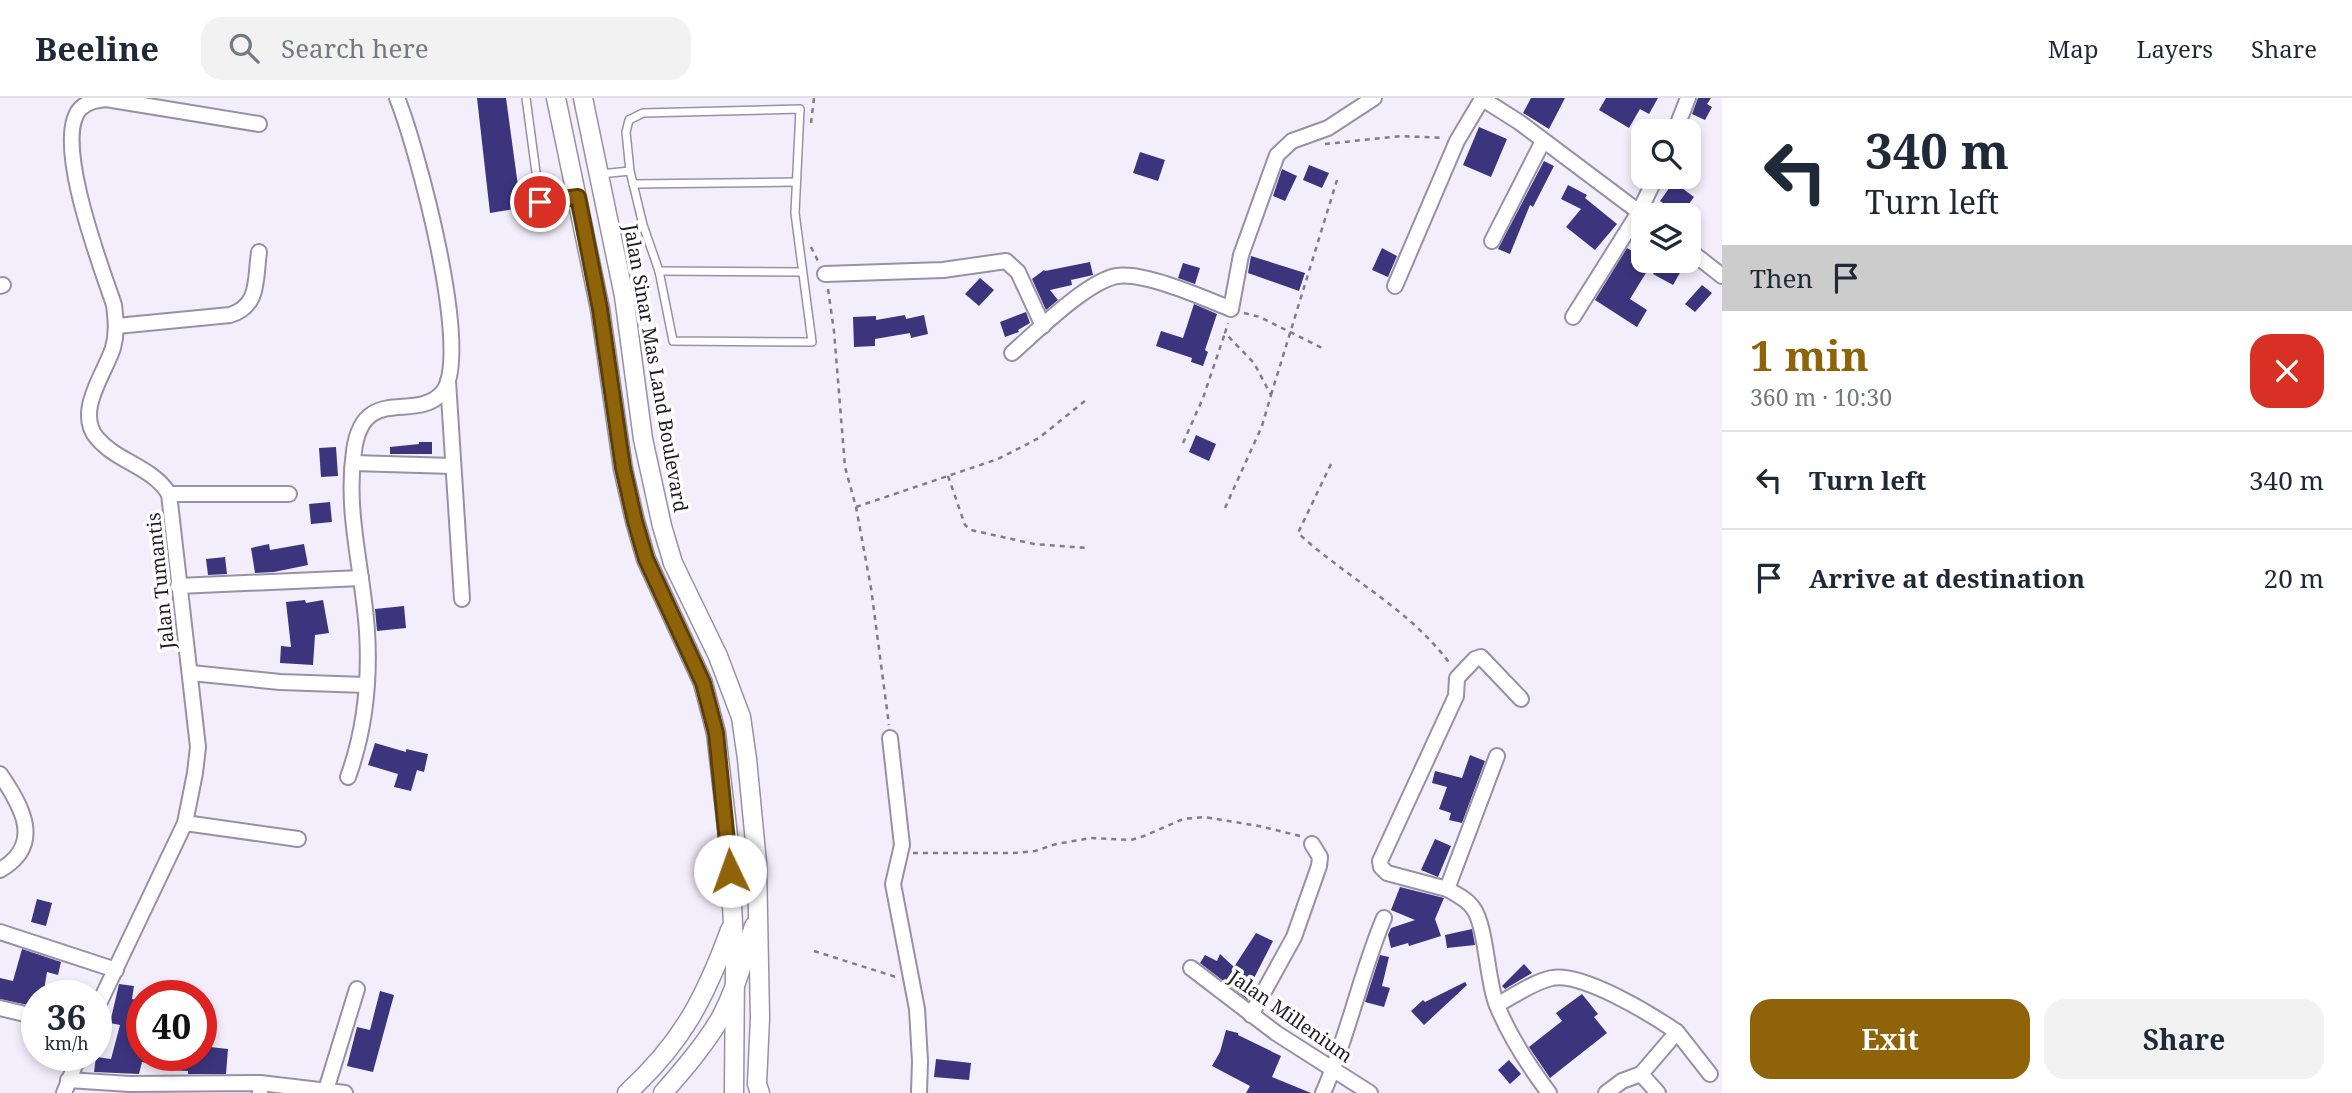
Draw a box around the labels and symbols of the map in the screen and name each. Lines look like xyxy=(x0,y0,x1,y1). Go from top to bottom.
pin xyxy=(510,172,570,232)
street label: Jalan Sinar Mas Land Boulevard xyxy=(618,221,694,514)
street label: Jalan Tumantis xyxy=(140,511,180,652)
position arrow xyxy=(693,834,767,908)
street label: Jalan Millenium xyxy=(1223,963,1358,1068)
speed limit sign: 40 xyxy=(126,980,217,1071)

